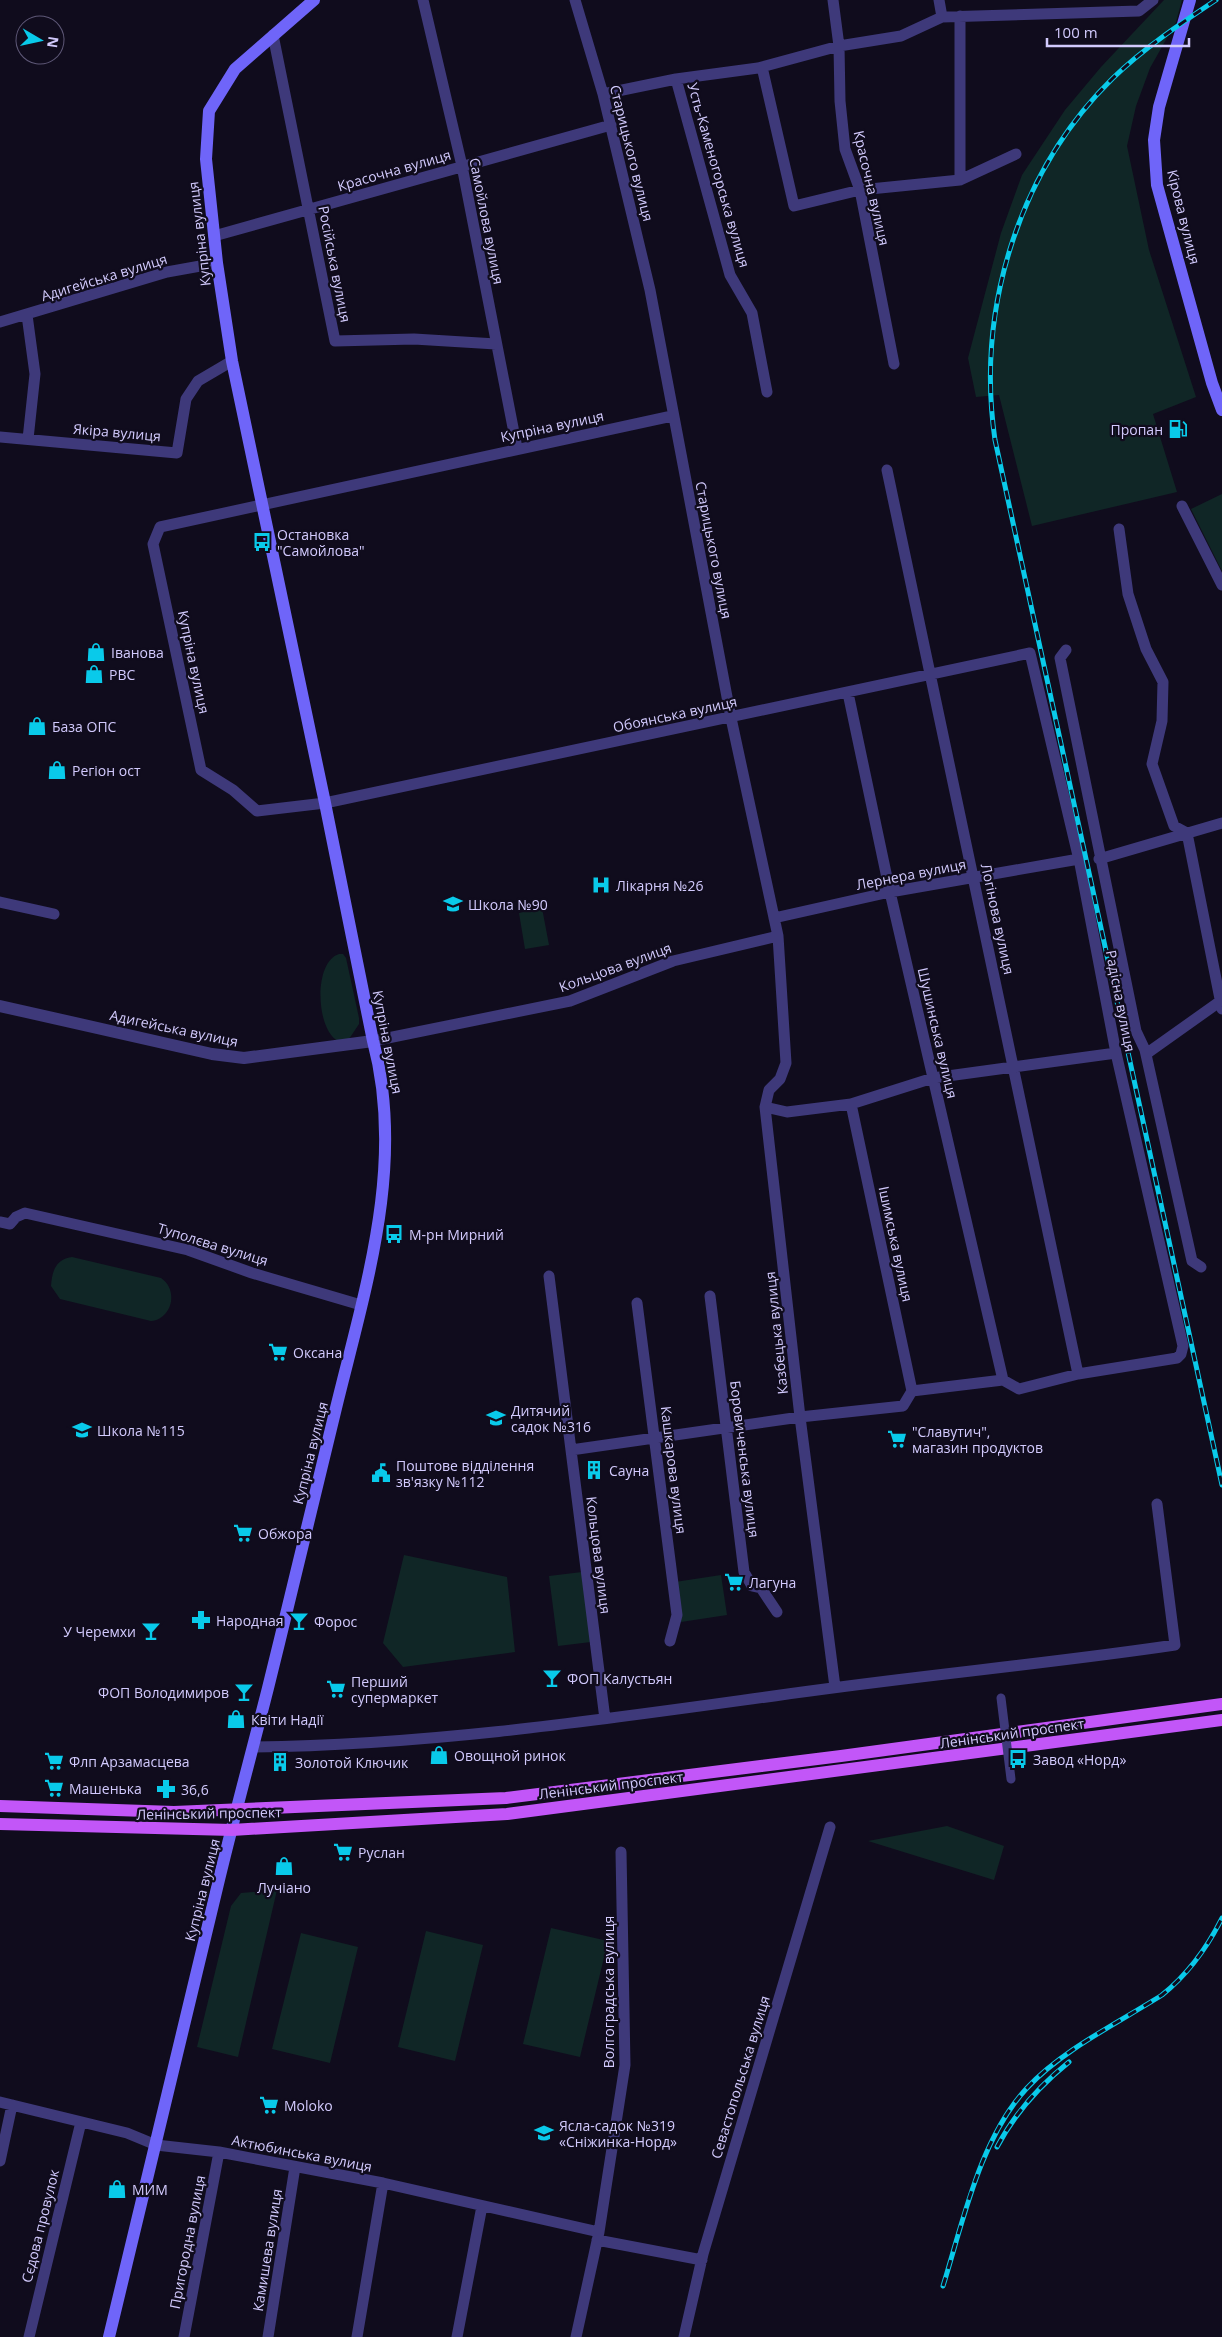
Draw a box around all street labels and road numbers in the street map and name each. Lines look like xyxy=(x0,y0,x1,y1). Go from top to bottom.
street label: Усть-Каменогорська вулиця xyxy=(683,80,755,270)
street label: Старицького вулиця xyxy=(606,83,658,223)
street label: Красочна вулиця xyxy=(850,129,894,247)
street label: Красочна вулиця xyxy=(335,145,453,195)
street label: Самойлова вулиця xyxy=(465,156,509,286)
street label: Кірова вулиця xyxy=(1163,168,1205,266)
street label: Купріна вулиця xyxy=(183,181,215,287)
street label: Російська вулиця xyxy=(314,204,356,324)
street label: Адигейська вулиця xyxy=(39,249,169,305)
street label: Купріна вулиця xyxy=(499,406,605,446)
street label: Якіра вулиця xyxy=(72,419,162,445)
street label: Старицького вулиця xyxy=(691,480,737,620)
street label: Купріна вулиця xyxy=(174,609,214,715)
street label: Обоянська вулиця xyxy=(611,692,739,736)
street label: Лернера вулиця xyxy=(854,854,968,894)
street label: Логінова вулиця xyxy=(977,862,1019,976)
street label: Кольцова вулиця xyxy=(556,938,674,996)
street label: Радісна вулиця xyxy=(1102,949,1140,1053)
street label: Шушинська вулиця xyxy=(914,966,962,1100)
street label: Купріна вулиця xyxy=(369,989,407,1095)
street label: Адигейська вулиця xyxy=(108,1005,240,1051)
street label: Ішимська вулиця xyxy=(874,1184,918,1304)
street label: Туполєва вулиця xyxy=(155,1218,271,1270)
street label: Казбецька вулиця xyxy=(760,1271,792,1395)
street label: Боровиченська вулиця xyxy=(726,1379,764,1539)
street label: Купріна вулиця xyxy=(288,1400,332,1506)
street label: Кашкарова вулиця xyxy=(657,1405,691,1535)
street label: Кольцова вулиця xyxy=(582,1495,616,1615)
street label: Ленінський проспект xyxy=(939,1713,1086,1753)
street label: Ленінський проспект xyxy=(538,1767,685,1803)
street label: Ленінський проспект xyxy=(136,1802,282,1824)
street label: Купріна вулиця xyxy=(180,1837,224,1943)
street label: Волгоградська вулиця xyxy=(599,1916,618,2068)
street label: Севастопольська вулиця xyxy=(706,1993,774,2161)
street label: Актюбинська вулиця xyxy=(230,2130,374,2176)
street label: Сєдова провулок xyxy=(17,2167,63,2285)
street label: Пригородна вулиця xyxy=(165,2173,209,2311)
street label: Камишева вулиця xyxy=(248,2187,286,2313)

